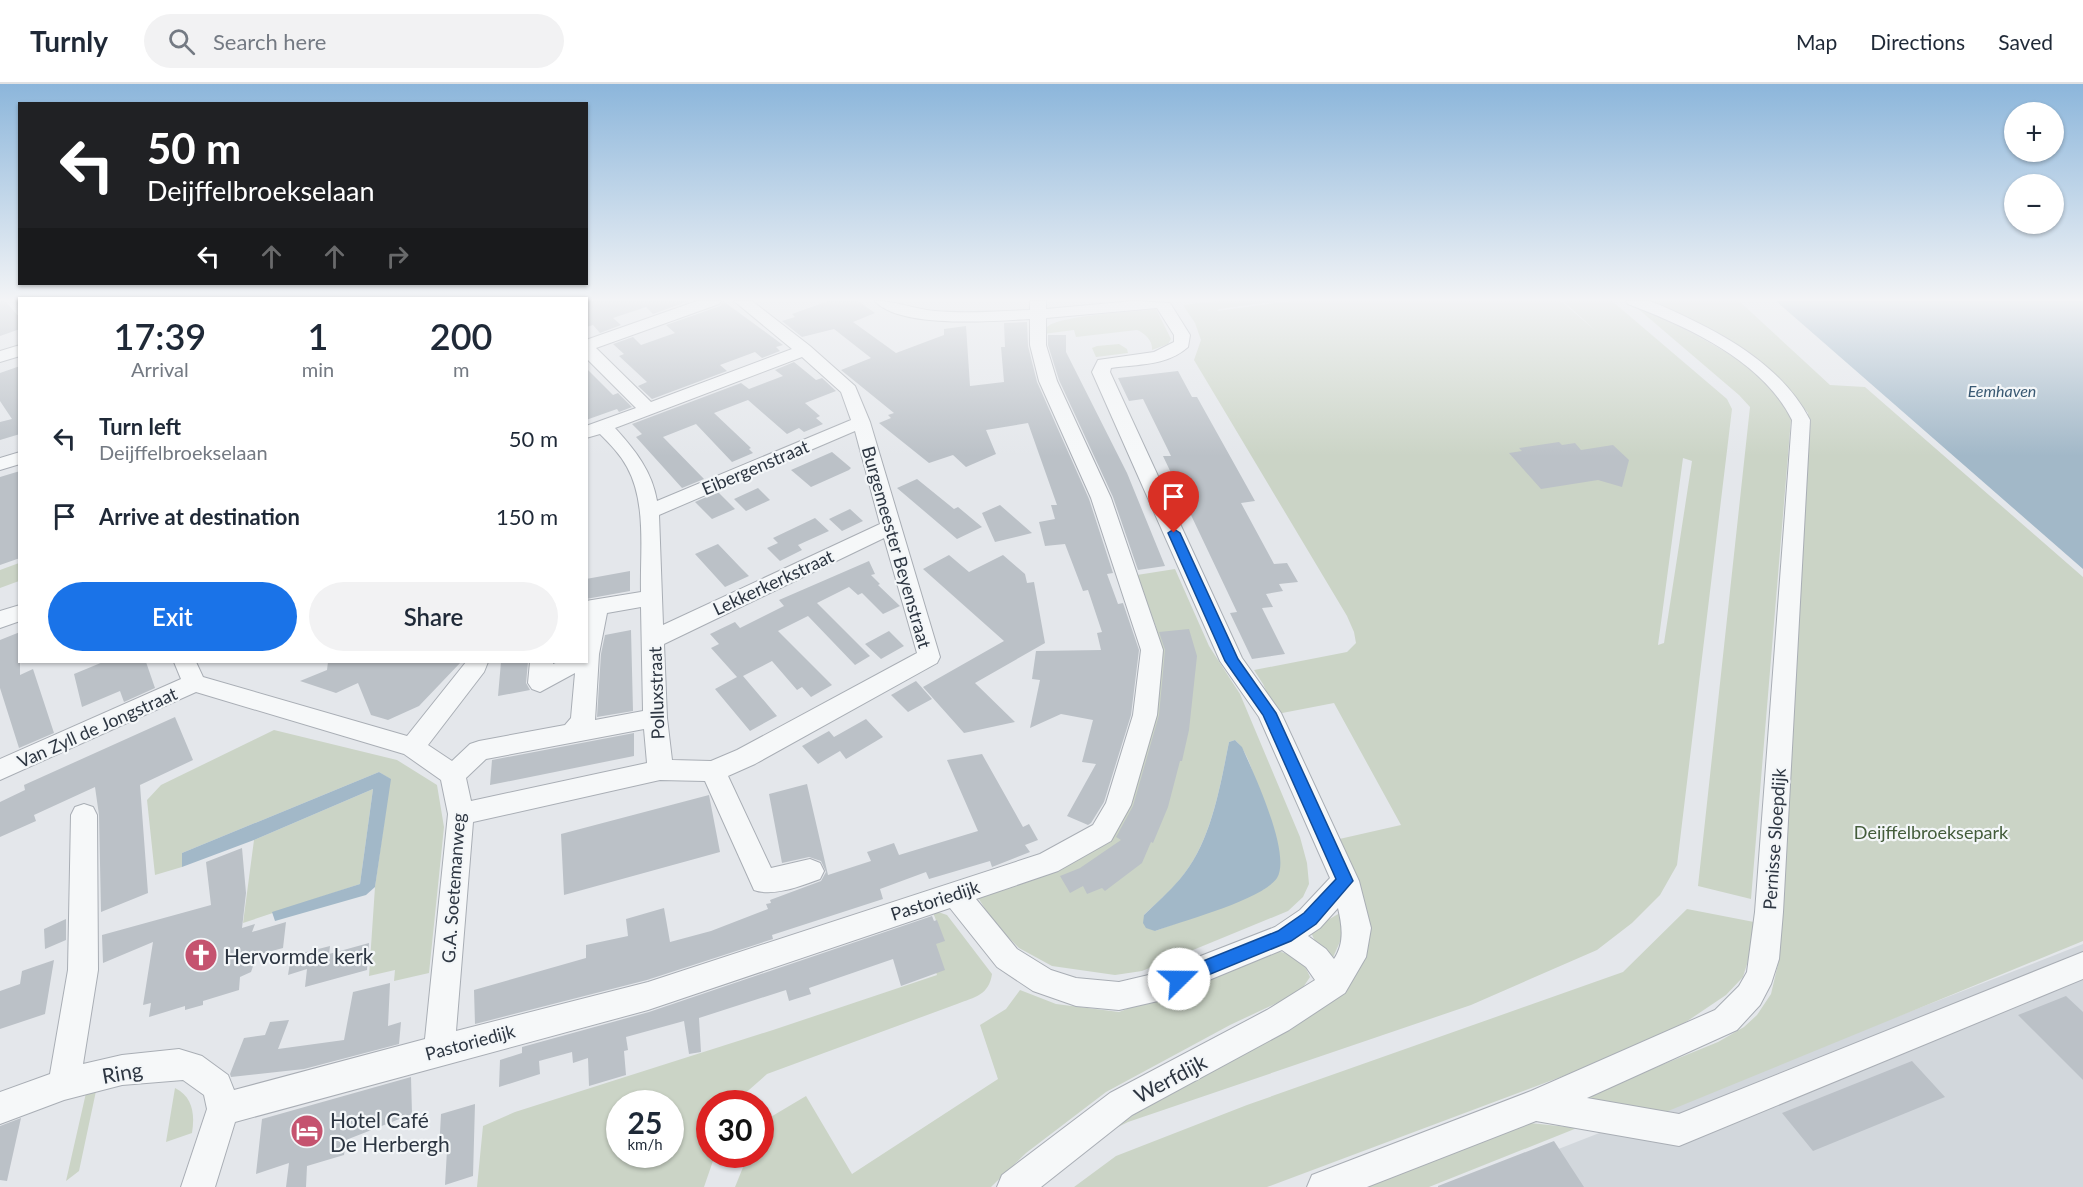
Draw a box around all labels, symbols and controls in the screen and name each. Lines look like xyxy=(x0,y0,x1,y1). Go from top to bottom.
search box xyxy=(144,14,564,68)
text: Turnly xyxy=(30,24,108,58)
icon: search xyxy=(165,25,198,58)
text: Search here xyxy=(213,28,326,55)
text: Map xyxy=(1796,29,1837,54)
text: Directions xyxy=(1870,29,1965,54)
text: Saved xyxy=(1998,29,2053,54)
map controls xyxy=(2004,102,2064,234)
button: + xyxy=(2004,102,2064,162)
text: 50 m xyxy=(147,123,241,173)
icon: left xyxy=(48,126,126,204)
text: Deijffelbroekselaan xyxy=(147,174,375,207)
button: − xyxy=(2004,174,2064,234)
icon: left xyxy=(192,240,225,273)
icon: ahead xyxy=(255,240,288,273)
icon: ahead xyxy=(318,240,351,273)
icon: right xyxy=(381,240,414,273)
text: 17:39 xyxy=(114,314,206,358)
text: 1 xyxy=(308,314,328,358)
text: 200 xyxy=(430,314,492,358)
text: Arrival xyxy=(131,357,189,381)
text: min xyxy=(302,357,334,381)
text: m xyxy=(453,357,469,381)
water label: Eemhaven xyxy=(1968,381,2036,400)
text: Turn left xyxy=(99,413,181,440)
icon: left xyxy=(48,422,81,455)
text: 50 m xyxy=(509,425,558,452)
street label: Eibergenstraat xyxy=(698,434,812,499)
text: Deijffelbroekselaan xyxy=(99,440,268,464)
street label: Burgemeester Beyenstraat xyxy=(858,443,937,651)
pin xyxy=(1148,471,1199,533)
icon: arrive xyxy=(1157,480,1190,513)
icon: arrive xyxy=(48,500,81,533)
text: Arrive at destination xyxy=(99,503,300,530)
text: 150 m xyxy=(496,503,558,530)
street label: Lekkerkerkstraat xyxy=(709,544,837,620)
button: Exit xyxy=(48,582,297,651)
button: Share xyxy=(309,582,558,651)
street label: Polluxstraat xyxy=(643,646,669,740)
street label: Van Zyll de Jongstraat xyxy=(14,682,181,772)
street label: Pernisse Sloepdijk xyxy=(1758,767,1790,911)
street label: G.A. Soetemanweg xyxy=(437,812,469,964)
park label: Deijffelbroeksepark xyxy=(1854,821,2009,843)
street label: Pastoriedijk xyxy=(888,875,983,925)
church icon: Hervormde kerk xyxy=(183,937,219,973)
place label: Hervormde kerk xyxy=(224,943,374,968)
position arrow xyxy=(1147,947,1211,1011)
street label: Pastoriedijk xyxy=(423,1019,518,1065)
street label: Werfdijk xyxy=(1129,1048,1211,1108)
street label: Ring xyxy=(100,1056,144,1088)
speed limit sign: 30 xyxy=(696,1090,774,1168)
text: 25 xyxy=(628,1104,662,1140)
place label: Hotel Café De Herbergh xyxy=(330,1107,450,1156)
hotel icon: Hotel Café De Herbergh xyxy=(289,1113,325,1149)
text: km/h xyxy=(627,1135,663,1153)

